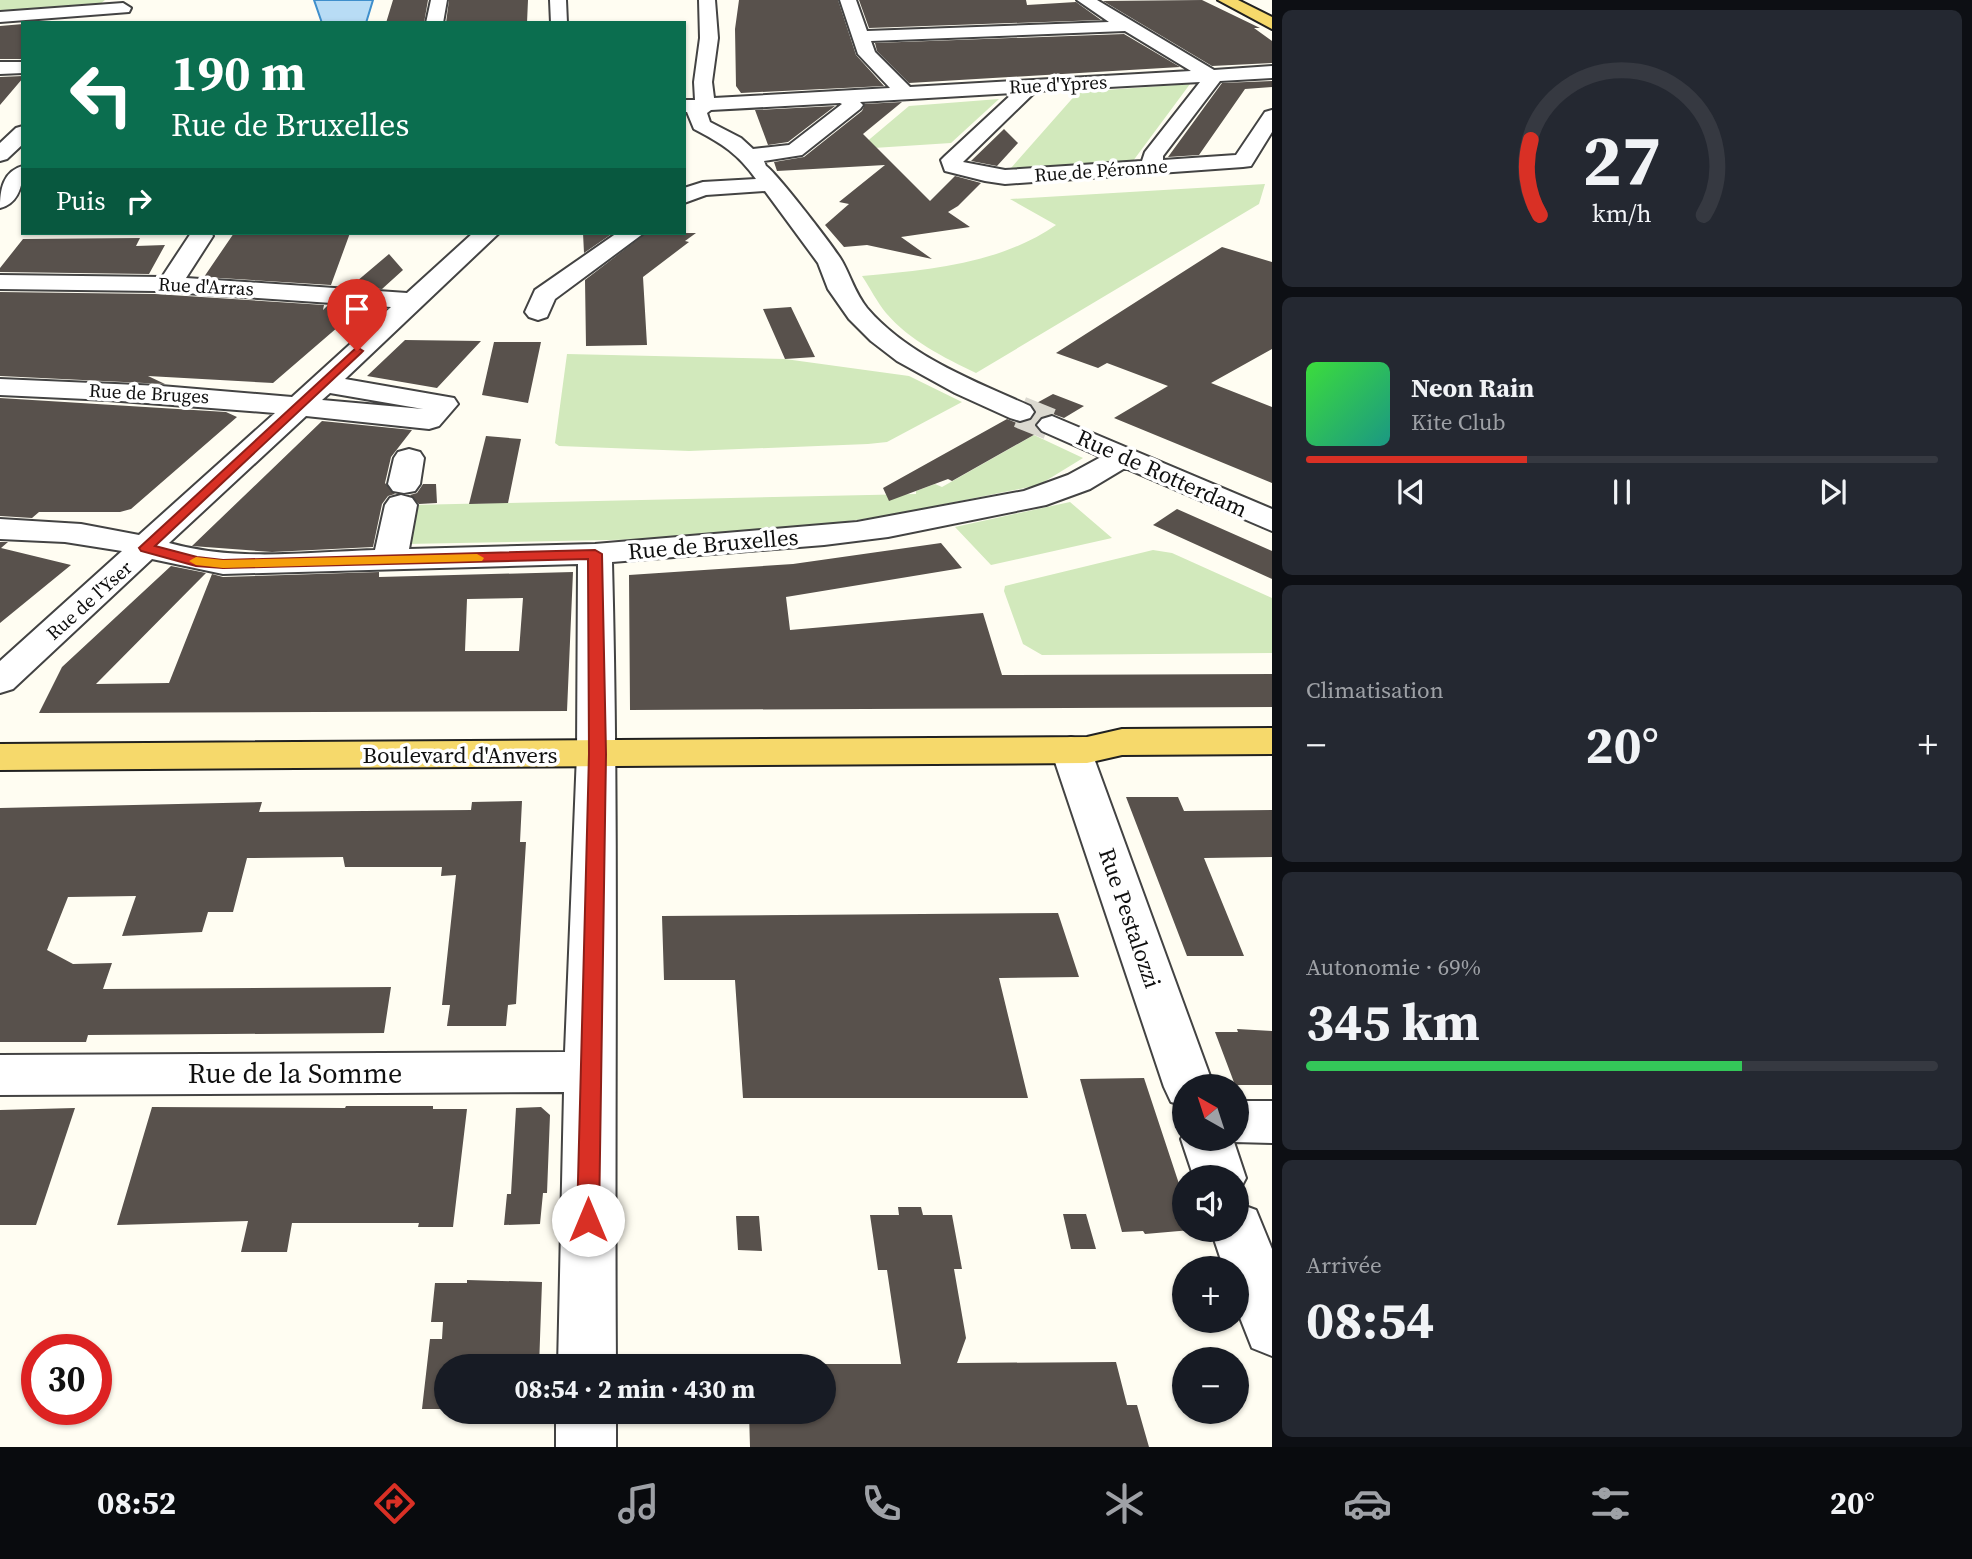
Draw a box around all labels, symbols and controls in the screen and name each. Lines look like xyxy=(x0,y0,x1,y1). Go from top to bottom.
text: 190 m xyxy=(171,39,306,106)
icon: left xyxy=(56,49,147,140)
street label: Rue d'Ypres xyxy=(1008,68,1108,100)
text: Rue de Bruxelles xyxy=(171,103,409,147)
text: 27 xyxy=(1583,110,1661,209)
street label: Rue de Péronne xyxy=(1033,152,1169,188)
icon: right xyxy=(120,182,158,220)
text: Puis xyxy=(56,183,106,219)
text: km/h xyxy=(1592,196,1652,230)
street label: Rue d'Arras xyxy=(157,271,255,301)
pin xyxy=(327,279,387,351)
icon: arrive xyxy=(338,290,376,328)
text: Neon Rain xyxy=(1411,370,1534,406)
street label: Rue de Bruges xyxy=(88,377,210,409)
text: Kite Club xyxy=(1411,406,1506,438)
street label: Rue de Rotterdam xyxy=(1072,421,1253,525)
icon: previous xyxy=(1392,473,1430,511)
icon: pause xyxy=(1603,473,1641,511)
icon: next xyxy=(1814,473,1852,511)
street label: Rue de Bruxelles xyxy=(626,521,800,567)
street label: Rue de l'Yser xyxy=(40,554,138,646)
text: Climatisation xyxy=(1306,674,1444,706)
text: 20° xyxy=(1585,709,1659,780)
text: − xyxy=(1306,719,1326,771)
text: + xyxy=(1918,719,1938,771)
street label: Boulevard d'Anvers xyxy=(362,739,558,771)
street label: Rue Pestalozzi xyxy=(1091,844,1169,993)
text: Autonomie · 69% xyxy=(1306,951,1481,983)
text: 345 km xyxy=(1306,986,1480,1057)
street label: Rue de la Somme xyxy=(188,1054,402,1092)
north arrow xyxy=(1172,1074,1250,1152)
map controls xyxy=(1172,1074,1249,1424)
button: sound xyxy=(1172,1165,1249,1242)
position arrow xyxy=(551,1183,625,1257)
text: Arrivée xyxy=(1306,1249,1382,1281)
button: + xyxy=(1172,1256,1249,1333)
text: 08:54 xyxy=(1306,1284,1434,1355)
speed limit sign: 30 xyxy=(21,1334,112,1425)
button: − xyxy=(1172,1347,1249,1424)
text: 08:54 · 2 min · 430 m xyxy=(515,1371,755,1407)
icon: directions xyxy=(370,1479,419,1528)
icon: music xyxy=(614,1479,663,1528)
icon: phone xyxy=(857,1479,906,1528)
icon: climate xyxy=(1100,1479,1149,1528)
icon: car xyxy=(1343,1479,1392,1528)
icon: filters xyxy=(1586,1479,1635,1528)
text: 08:52 xyxy=(97,1481,176,1525)
text: 20° xyxy=(1830,1481,1875,1525)

